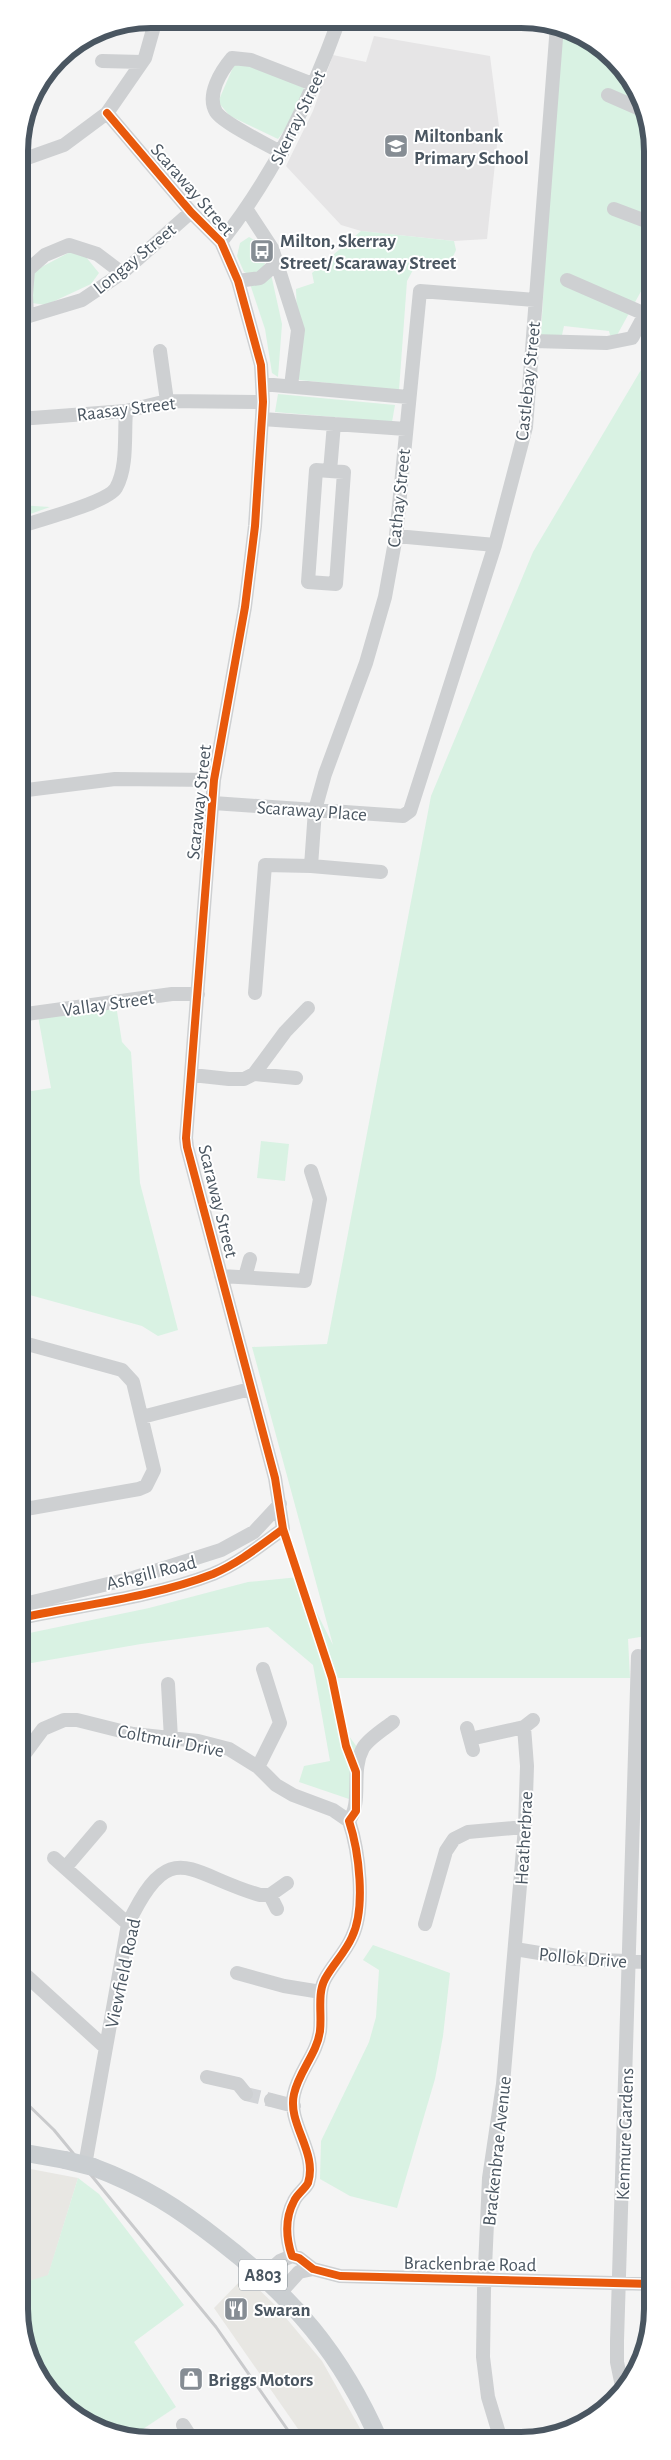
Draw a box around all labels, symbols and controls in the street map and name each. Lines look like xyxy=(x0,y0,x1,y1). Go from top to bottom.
street label: Skerray Street xyxy=(267,67,329,168)
place label: Miltonbank Primary School xyxy=(414,127,529,168)
school or university icon: Miltonbank Primary School xyxy=(383,133,409,159)
street label: Scaraway Street xyxy=(147,140,237,240)
street label: Longay Street xyxy=(90,220,180,298)
place label: Milton, Skerray Street/ Scaraway Street xyxy=(280,232,457,273)
bus stop icon: Milton, Skerray Street/ Scaraway Street xyxy=(249,238,275,264)
street label: Castlebay Street xyxy=(513,321,544,442)
street label: Raasay Street xyxy=(76,394,177,425)
street label: Cathay Street xyxy=(385,448,414,548)
street label: Scaraway Street xyxy=(184,744,215,861)
street label: Scaraway Place xyxy=(256,798,368,825)
street label: Vallay Street xyxy=(61,989,155,1020)
street label: Scaraway Street xyxy=(194,1143,241,1260)
street label: Ashgill Road xyxy=(104,1553,198,1594)
street label: Coltmuir Drive xyxy=(116,1722,225,1761)
street label: Heatherbrae xyxy=(513,1791,536,1886)
street label: Viewfield Road xyxy=(103,1917,144,2030)
street label: Pollok Drive xyxy=(538,1945,628,1972)
street label: Kenmure Gardens xyxy=(614,2068,637,2201)
street label: Brackenbrae Avenue xyxy=(480,2075,515,2227)
street label: Brackenbrae Road xyxy=(403,2254,537,2275)
road number: A803 xyxy=(239,2260,287,2290)
restaurant icon: Swaran xyxy=(223,2296,249,2322)
place label: Swaran xyxy=(254,2301,311,2320)
shop icon: Briggs Motors xyxy=(178,2366,204,2392)
place label: Briggs Motors xyxy=(208,2371,313,2390)

